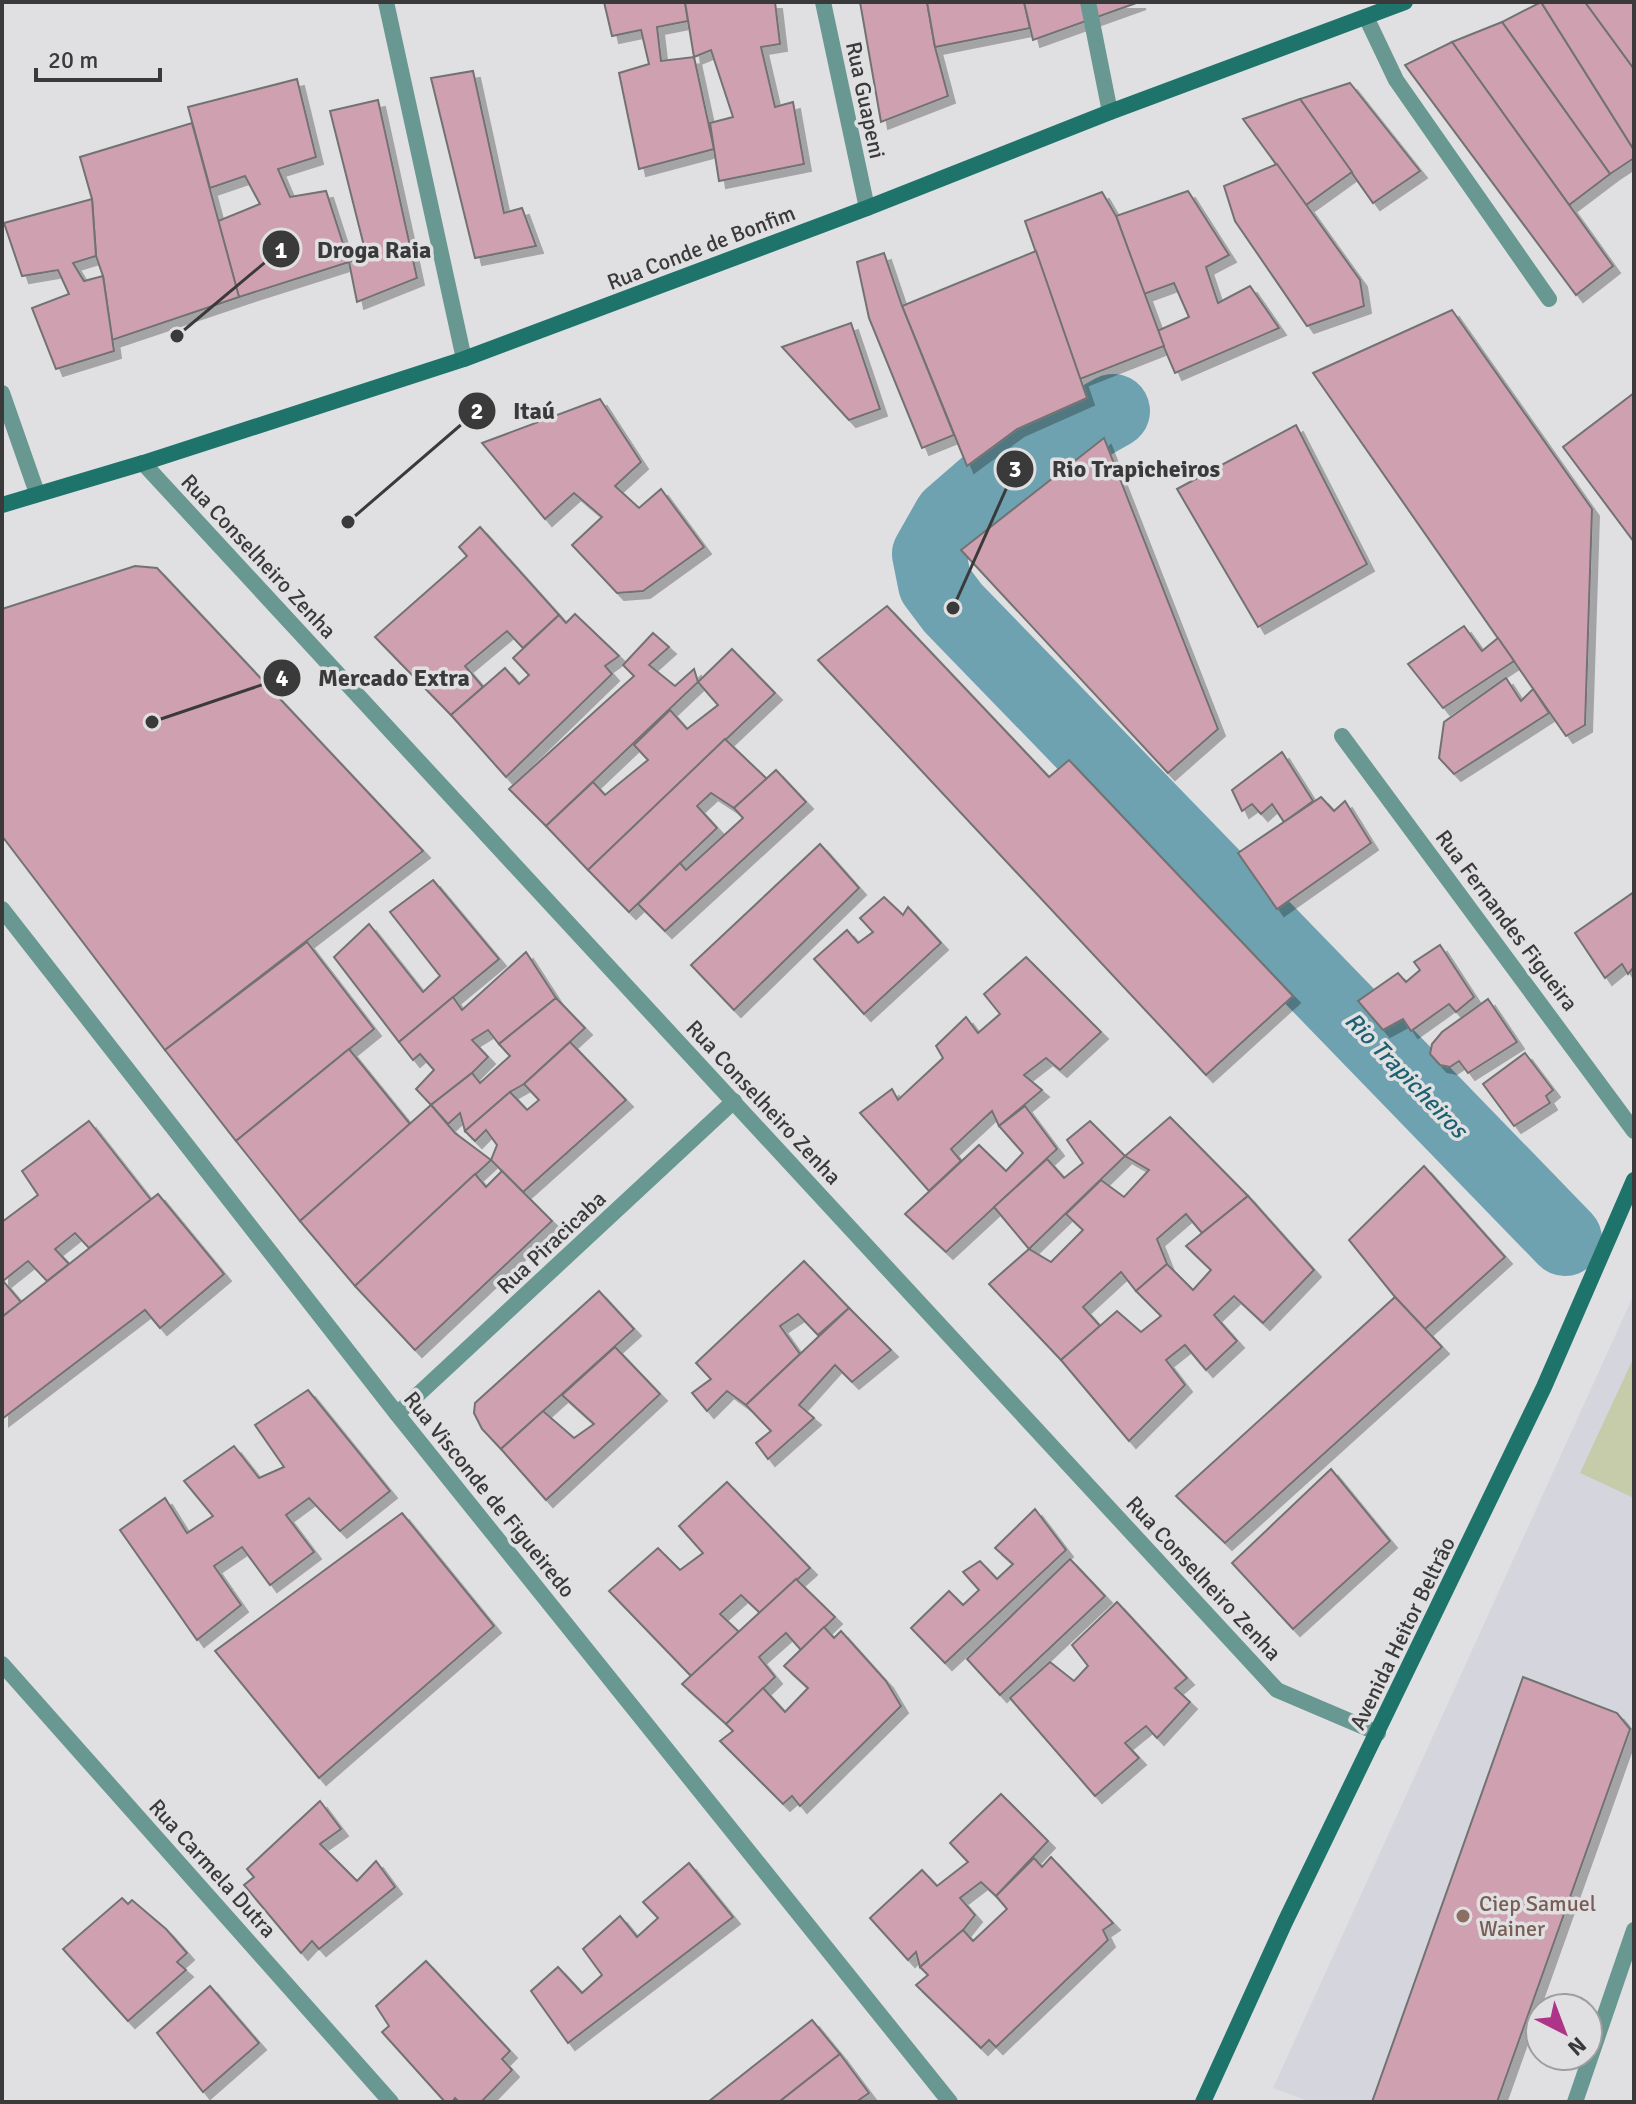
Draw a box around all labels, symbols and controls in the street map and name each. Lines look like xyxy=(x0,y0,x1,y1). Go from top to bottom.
scale bar xyxy=(36,32,160,82)
street label: Rua Guapeni xyxy=(840,39,891,161)
text: 20 m xyxy=(48,45,98,75)
street label: Rua Conde de Bonfim xyxy=(603,199,799,296)
callout: Droga Raia xyxy=(261,225,448,273)
text: 1 xyxy=(275,235,288,265)
text: Droga Raia xyxy=(317,235,431,265)
callout: Itaú xyxy=(457,387,571,435)
text: 2 xyxy=(471,396,483,426)
text: Itaú xyxy=(513,396,555,426)
callout: Rio Trapicheiros xyxy=(995,445,1236,493)
text: 3 xyxy=(1009,454,1021,484)
text: Rio Trapicheiros xyxy=(1052,454,1221,484)
street label: Rua Conselheiro Zenha xyxy=(175,468,342,644)
callout: Mercado Extra xyxy=(262,654,486,702)
text: 4 xyxy=(276,663,289,693)
text: Mercado Extra xyxy=(318,663,470,693)
street label: Rua Fernandes Figueira xyxy=(1430,824,1584,1016)
water label: Rio Trapicheiros xyxy=(1338,1006,1475,1146)
street label: Rua Conselheiro Zenha xyxy=(680,1014,847,1190)
street label: Rua Piracicaba xyxy=(491,1185,611,1300)
street label: Rua Visconde de Figueiredo xyxy=(398,1386,581,1603)
street label: Rua Conselheiro Zenha xyxy=(1120,1490,1287,1666)
street label: Avenida Heitor Beltrão xyxy=(1344,1532,1461,1734)
street label: Rua Carmela Dutra xyxy=(143,1793,282,1943)
place label: Ciep Samuel Wainer xyxy=(1479,1890,1596,1942)
marker: Ciep Samuel Wainer xyxy=(1454,1907,1472,1925)
north arrow xyxy=(1524,1992,1604,2072)
text: N xyxy=(1562,2031,1592,2062)

